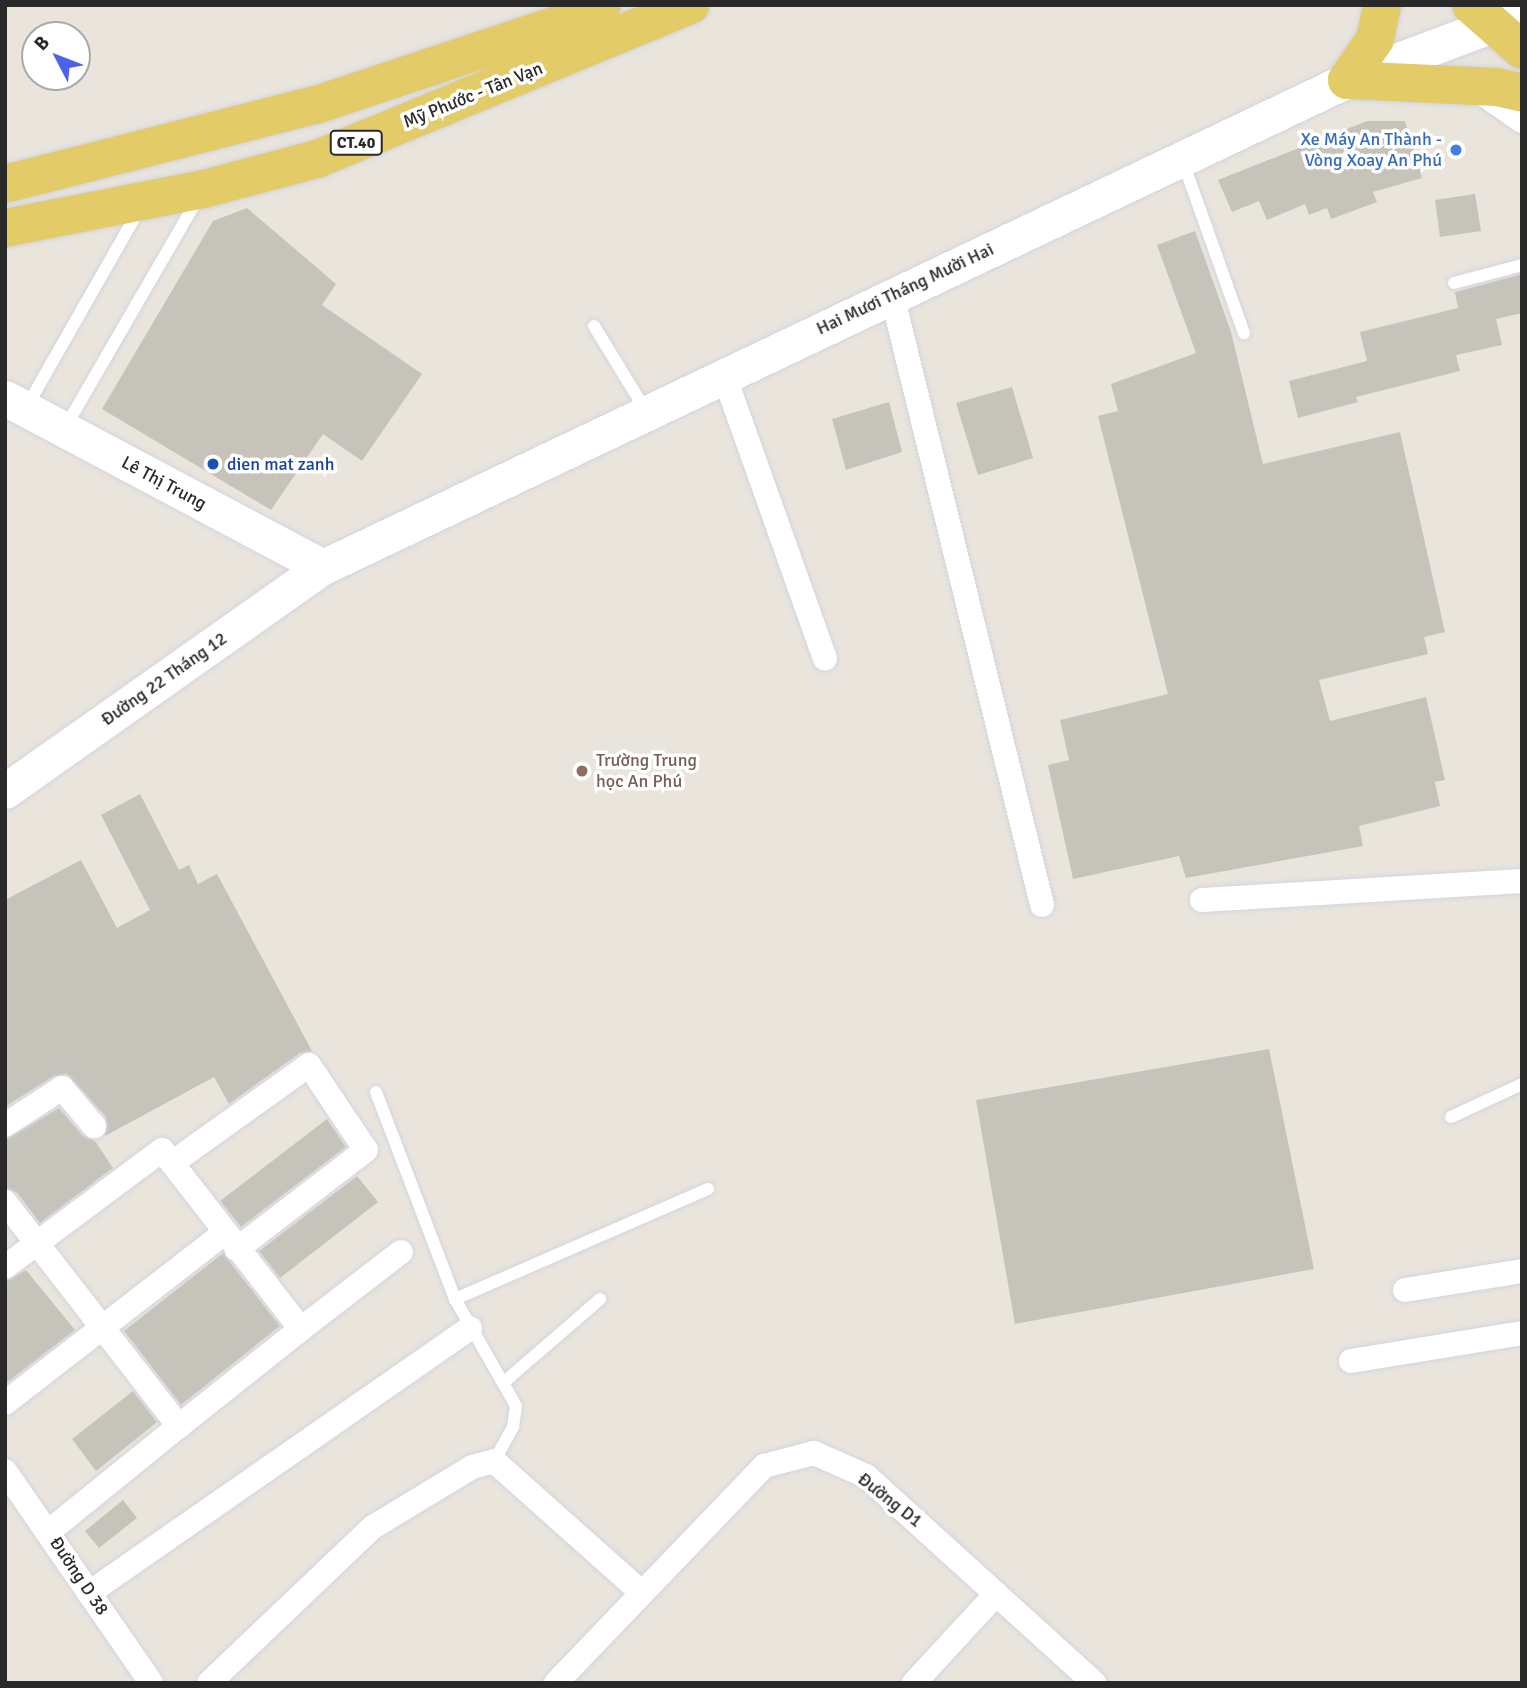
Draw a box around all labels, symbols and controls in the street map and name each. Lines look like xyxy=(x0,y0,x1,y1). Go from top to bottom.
north arrow xyxy=(21,21,91,91)
text: B xyxy=(29,31,55,56)
street label: Mỹ Phước - Tân Vạn xyxy=(400,57,546,133)
place label: Xe Máy An Thành - Vòng Xoay An Phú xyxy=(1301,129,1442,172)
road number: CT.40 xyxy=(328,130,384,155)
marker: Xe Máy An Thành - Vòng Xoay An Phú xyxy=(1448,142,1464,158)
street label: Hai Mươi Tháng Mười Hai xyxy=(813,238,997,340)
street label: Lê Thị Trung xyxy=(118,452,210,514)
place label: dien mat zanh xyxy=(227,453,334,475)
marker: dien mat zanh xyxy=(205,456,221,472)
street label: Đường 22 Tháng 12 xyxy=(97,628,231,730)
place label: Trường Trung học An Phú xyxy=(596,750,697,792)
marker: Trường Trung học An Phú xyxy=(574,763,590,779)
street label: Đường D1 xyxy=(853,1468,927,1532)
street label: Đường D 38 xyxy=(45,1533,113,1619)

